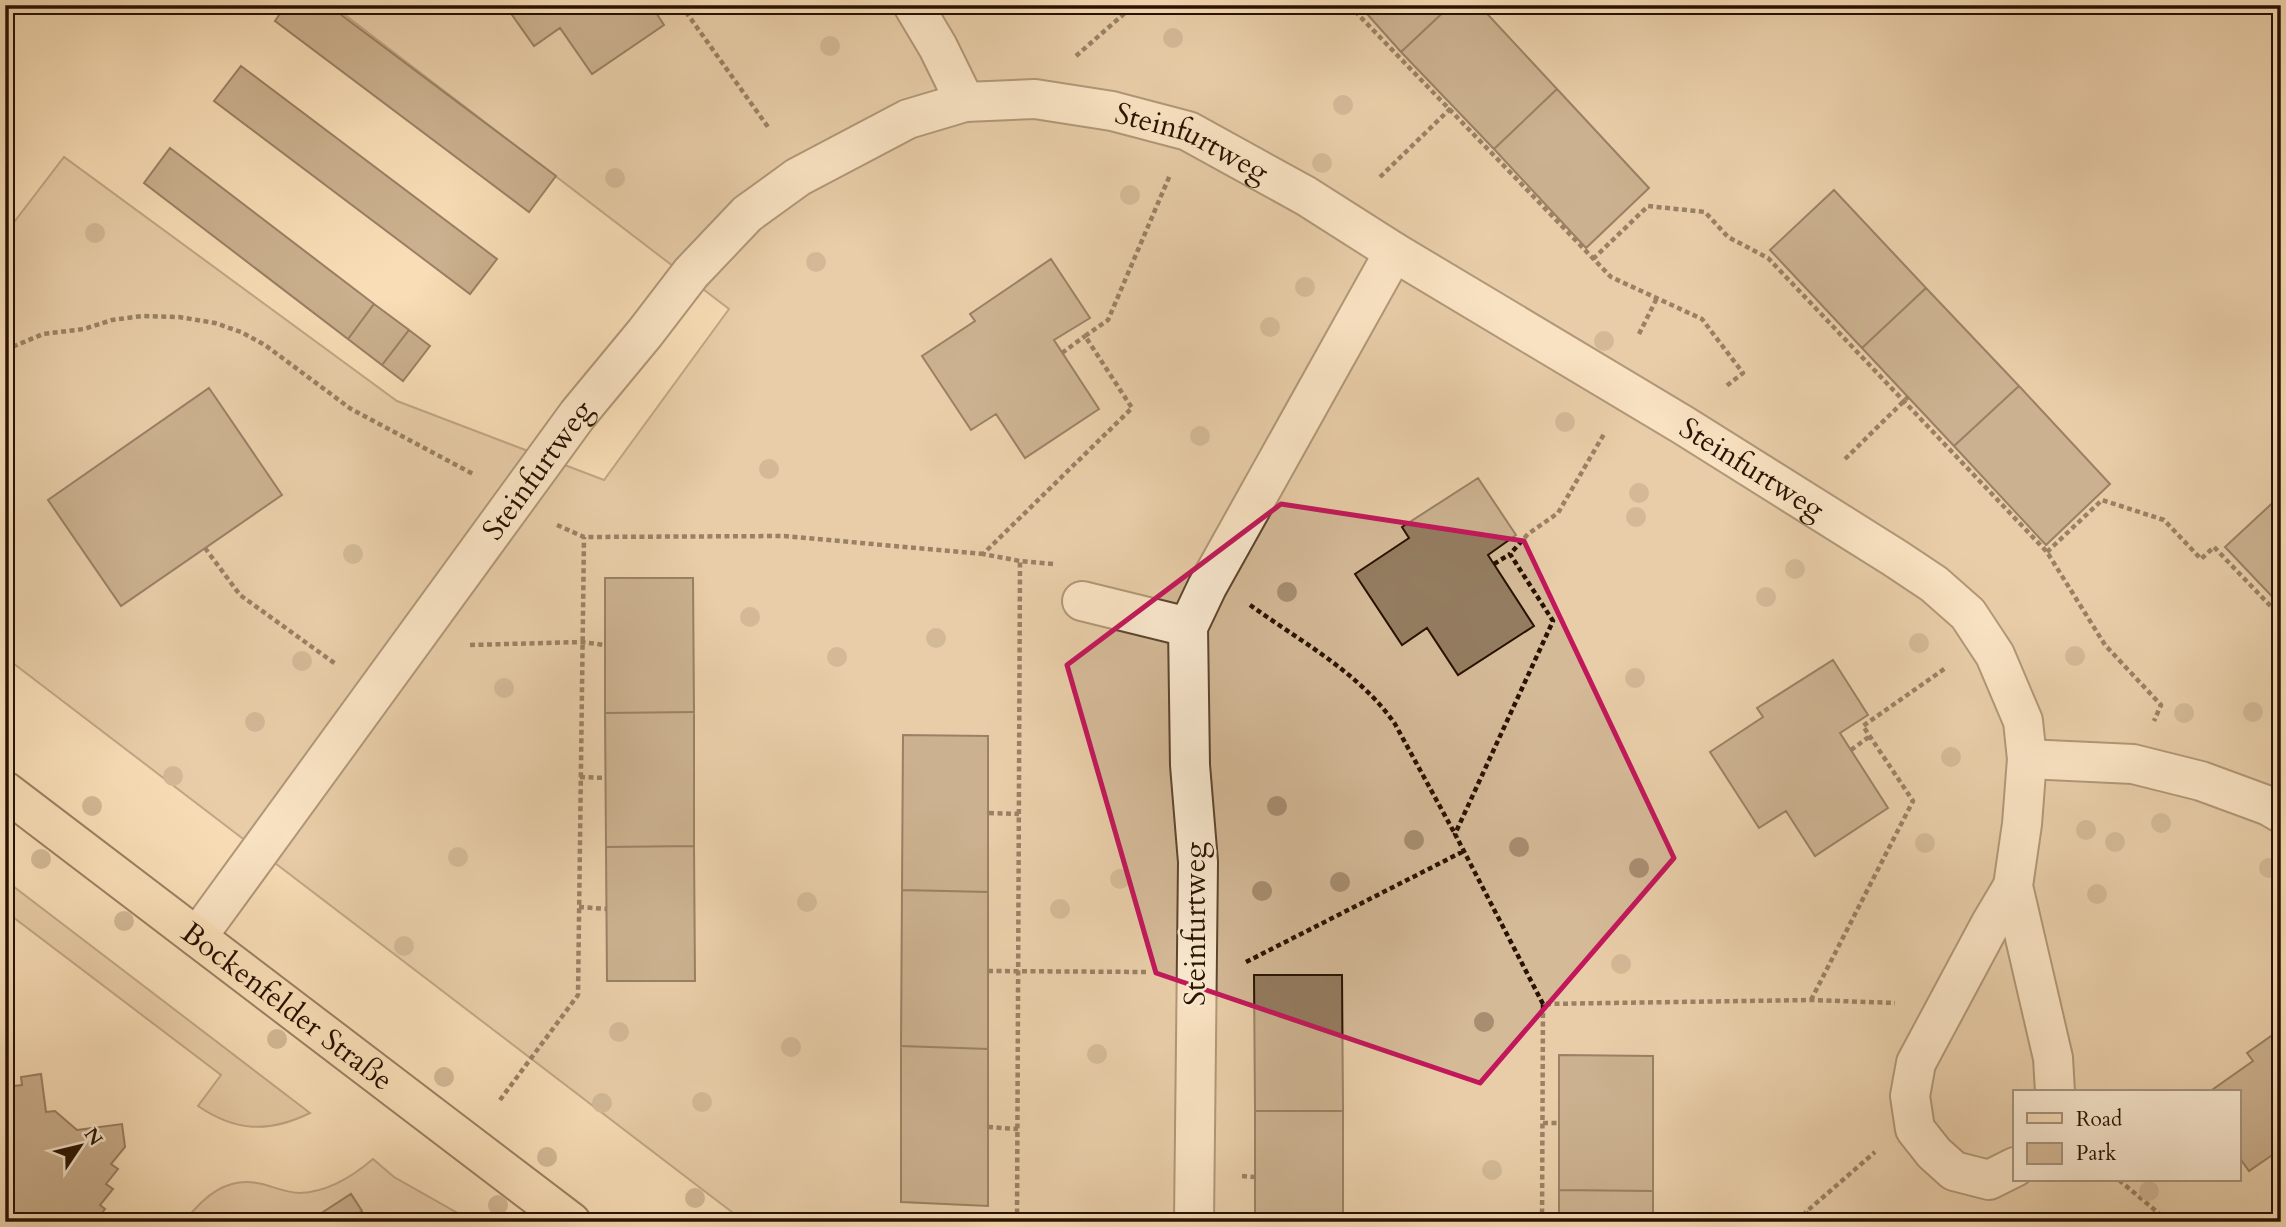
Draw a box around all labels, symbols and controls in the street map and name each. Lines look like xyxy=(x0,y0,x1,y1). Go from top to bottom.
street label: Steinfurtweg xyxy=(1111,92,1276,192)
street label: Steinfurtweg xyxy=(472,391,602,548)
street label: Steinfurtweg xyxy=(1672,407,1833,529)
street label: Steinfurtweg xyxy=(1175,842,1216,1006)
street label: Bockenfelder Straße xyxy=(173,912,402,1100)
legend xyxy=(2013,1090,2240,1182)
text: Road xyxy=(2076,1105,2122,1134)
north arrow xyxy=(46,1112,116,1182)
text: N xyxy=(78,1123,109,1151)
text: Park xyxy=(2076,1139,2117,1168)

